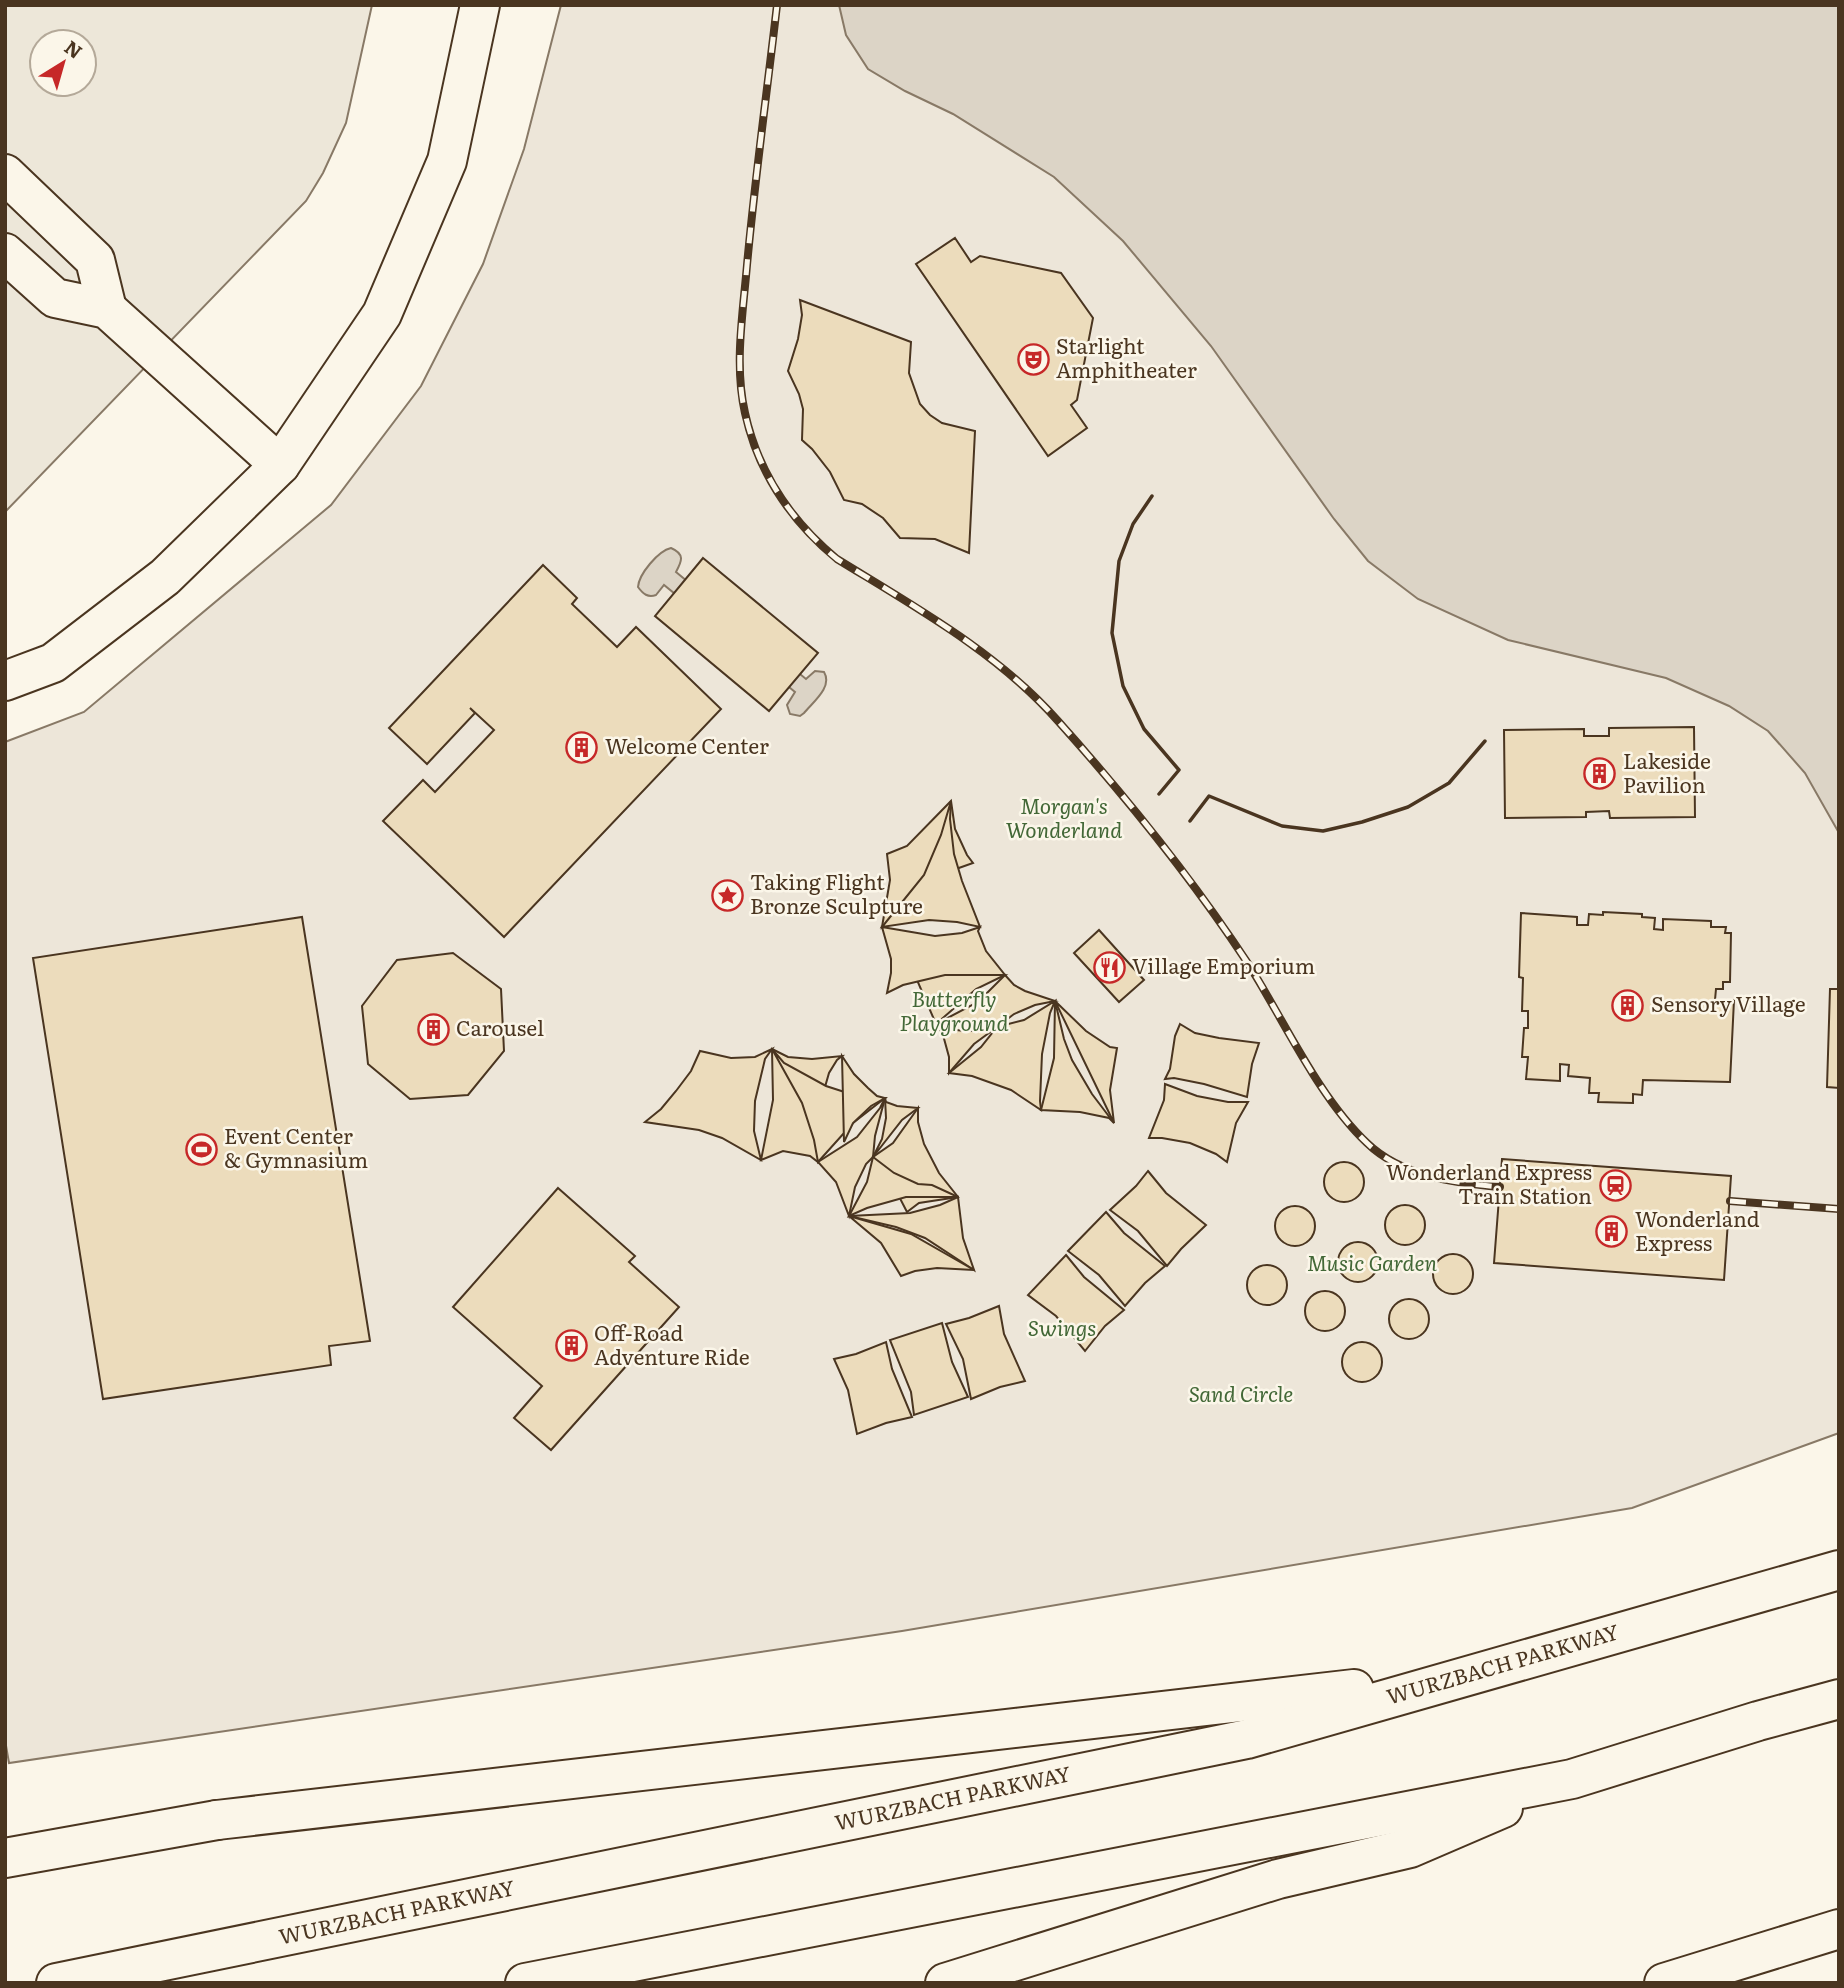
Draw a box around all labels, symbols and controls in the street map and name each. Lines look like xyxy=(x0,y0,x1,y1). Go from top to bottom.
north arrow xyxy=(28,28,98,98)
text: N xyxy=(59,33,89,65)
place label: Starlight Amphitheater xyxy=(1056,329,1197,384)
theatre icon: Starlight Amphitheater xyxy=(1016,342,1050,376)
place label: Welcome Center xyxy=(605,729,769,760)
building icon: Welcome Center xyxy=(565,730,599,764)
place label: Lakeside Pavilion xyxy=(1623,744,1711,799)
building icon: Lakeside Pavilion xyxy=(1583,757,1617,791)
park label: Morgan's Wonderland xyxy=(1006,789,1122,844)
place label: Taking Flight Bronze Sculpture xyxy=(750,865,923,920)
place icon: Taking Flight Bronze Sculpture xyxy=(710,878,744,912)
place label: Village Emporium xyxy=(1132,949,1315,980)
restaurant icon: Village Emporium xyxy=(1092,950,1126,984)
park label: Butterfly Playground xyxy=(899,982,1009,1037)
place label: Sensory Village xyxy=(1651,987,1806,1018)
building icon: Sensory Village xyxy=(1611,988,1645,1022)
place label: Carousel xyxy=(456,1011,544,1042)
building icon: Carousel xyxy=(416,1012,450,1046)
place label: Event Center & Gymnasium xyxy=(224,1119,368,1174)
sports icon: Event Center & Gymnasium xyxy=(184,1132,218,1166)
place label: Wonderland Express Train Station xyxy=(1386,1155,1592,1210)
station icon: Wonderland Express Train Station xyxy=(1598,1168,1632,1202)
place label: Wonderland Express xyxy=(1635,1202,1760,1257)
building icon: Wonderland Express xyxy=(1595,1215,1629,1249)
park label: Music Garden xyxy=(1307,1246,1437,1277)
park label: Swings xyxy=(1028,1311,1096,1342)
place label: Off-Road Adventure Ride xyxy=(594,1316,750,1371)
building icon: Off-Road Adventure Ride xyxy=(554,1329,588,1363)
park label: Sand Circle xyxy=(1189,1377,1293,1408)
street label: WURZBACH PARKWAY xyxy=(1382,1615,1622,1711)
street label: WURZBACH PARKWAY xyxy=(832,1756,1073,1837)
street label: WURZBACH PARKWAY xyxy=(276,1870,517,1951)

